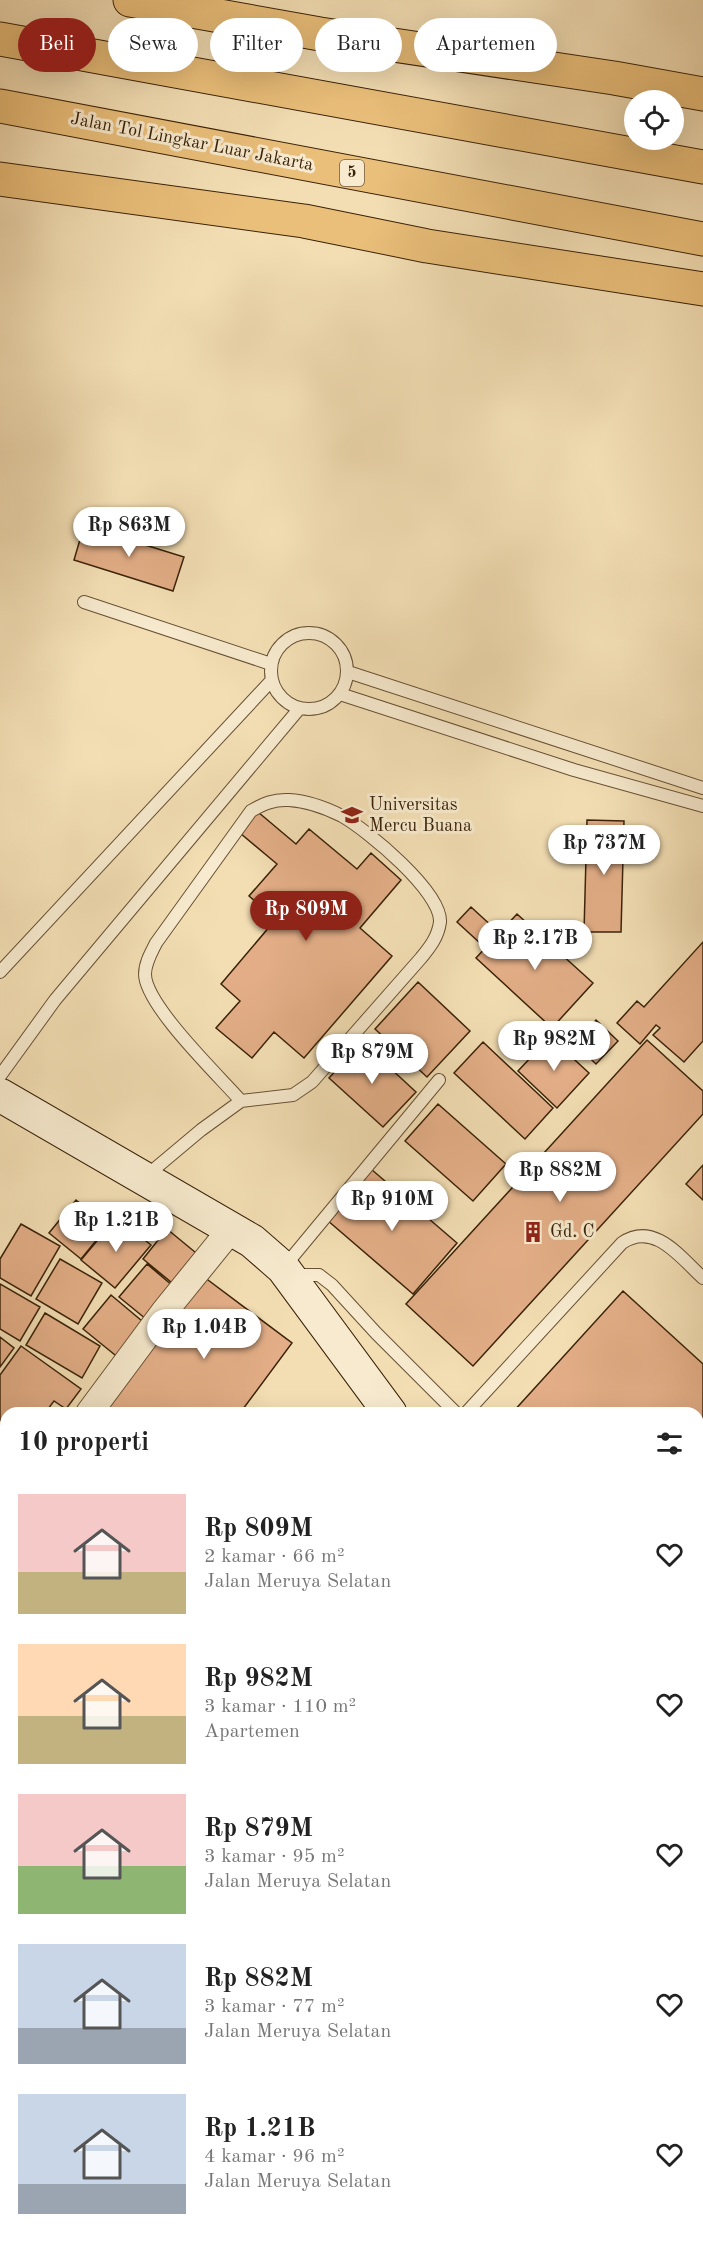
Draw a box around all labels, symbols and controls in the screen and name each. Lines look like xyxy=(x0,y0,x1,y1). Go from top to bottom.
chip: Beli xyxy=(18,18,96,72)
chip: Sewa xyxy=(108,18,198,72)
chip: Filter xyxy=(210,18,303,72)
chip: Baru xyxy=(315,18,402,72)
chip: Apartemen xyxy=(414,18,557,72)
map controls xyxy=(624,90,684,150)
button: locate xyxy=(624,90,684,150)
street label: Jalan Tol Lingkar Luar Jakarta xyxy=(69,110,315,174)
road number: 5 xyxy=(340,160,364,186)
pin: Rp 863M xyxy=(74,507,184,558)
text: Rp 863M xyxy=(87,516,171,536)
place label: Universitas Mercu Buana xyxy=(369,796,472,835)
school or university icon: Universitas Mercu Buana xyxy=(340,803,364,827)
pin: Rp 737M xyxy=(549,825,659,876)
text: Rp 737M xyxy=(562,834,646,854)
pin: Rp 809M xyxy=(251,891,361,942)
text: Rp 809M xyxy=(264,900,348,920)
pin: Rp 2.17B xyxy=(473,920,597,971)
text: Rp 2.17B xyxy=(492,929,578,949)
pin: Rp 982M xyxy=(499,1021,609,1072)
text: Rp 982M xyxy=(512,1030,596,1050)
pin: Rp 879M xyxy=(317,1034,427,1085)
text: Rp 879M xyxy=(330,1043,414,1063)
pin: Rp 882M xyxy=(505,1152,615,1203)
text: Rp 882M xyxy=(518,1161,602,1181)
pin: Rp 910M xyxy=(337,1181,447,1232)
text: Rp 910M xyxy=(350,1190,434,1210)
pin: Rp 1.21B xyxy=(54,1202,178,1253)
text: Rp 1.21B xyxy=(73,1211,159,1231)
building icon: Gd. C xyxy=(521,1220,545,1244)
place label: Gd. C xyxy=(550,1223,595,1241)
pin: Rp 1.04B xyxy=(142,1309,266,1360)
text: Rp 1.04B xyxy=(161,1318,247,1338)
icon: filters xyxy=(653,1427,686,1460)
text: 10 properti xyxy=(18,1430,149,1456)
text: Rp 809M xyxy=(204,1516,313,1542)
icon: home xyxy=(66,1518,138,1590)
icon: heart xyxy=(653,1538,686,1571)
text: 2 kamar · 66 m² xyxy=(204,1547,345,1567)
text: Jalan Meruya Selatan xyxy=(204,1572,391,1592)
text: Rp 982M xyxy=(204,1666,313,1692)
icon: home xyxy=(66,1668,138,1740)
icon: heart xyxy=(653,1688,686,1721)
text: 3 kamar · 110 m² xyxy=(204,1697,356,1717)
text: Apartemen xyxy=(204,1722,300,1742)
text: Rp 879M xyxy=(204,1816,313,1842)
icon: home xyxy=(66,1818,138,1890)
icon: heart xyxy=(653,1838,686,1871)
text: 3 kamar · 95 m² xyxy=(204,1847,345,1867)
text: Jalan Meruya Selatan xyxy=(204,1872,391,1892)
text: Rp 882M xyxy=(204,1966,313,1992)
icon: home xyxy=(66,1968,138,2040)
icon: heart xyxy=(653,1988,686,2021)
text: 3 kamar · 77 m² xyxy=(204,1997,345,2017)
text: Jalan Meruya Selatan xyxy=(204,2022,391,2042)
text: Rp 1.21B xyxy=(204,2116,315,2142)
icon: home xyxy=(66,2118,138,2190)
icon: heart xyxy=(653,2138,686,2171)
text: 4 kamar · 96 m² xyxy=(204,2147,345,2167)
text: Jalan Meruya Selatan xyxy=(204,2172,391,2192)

